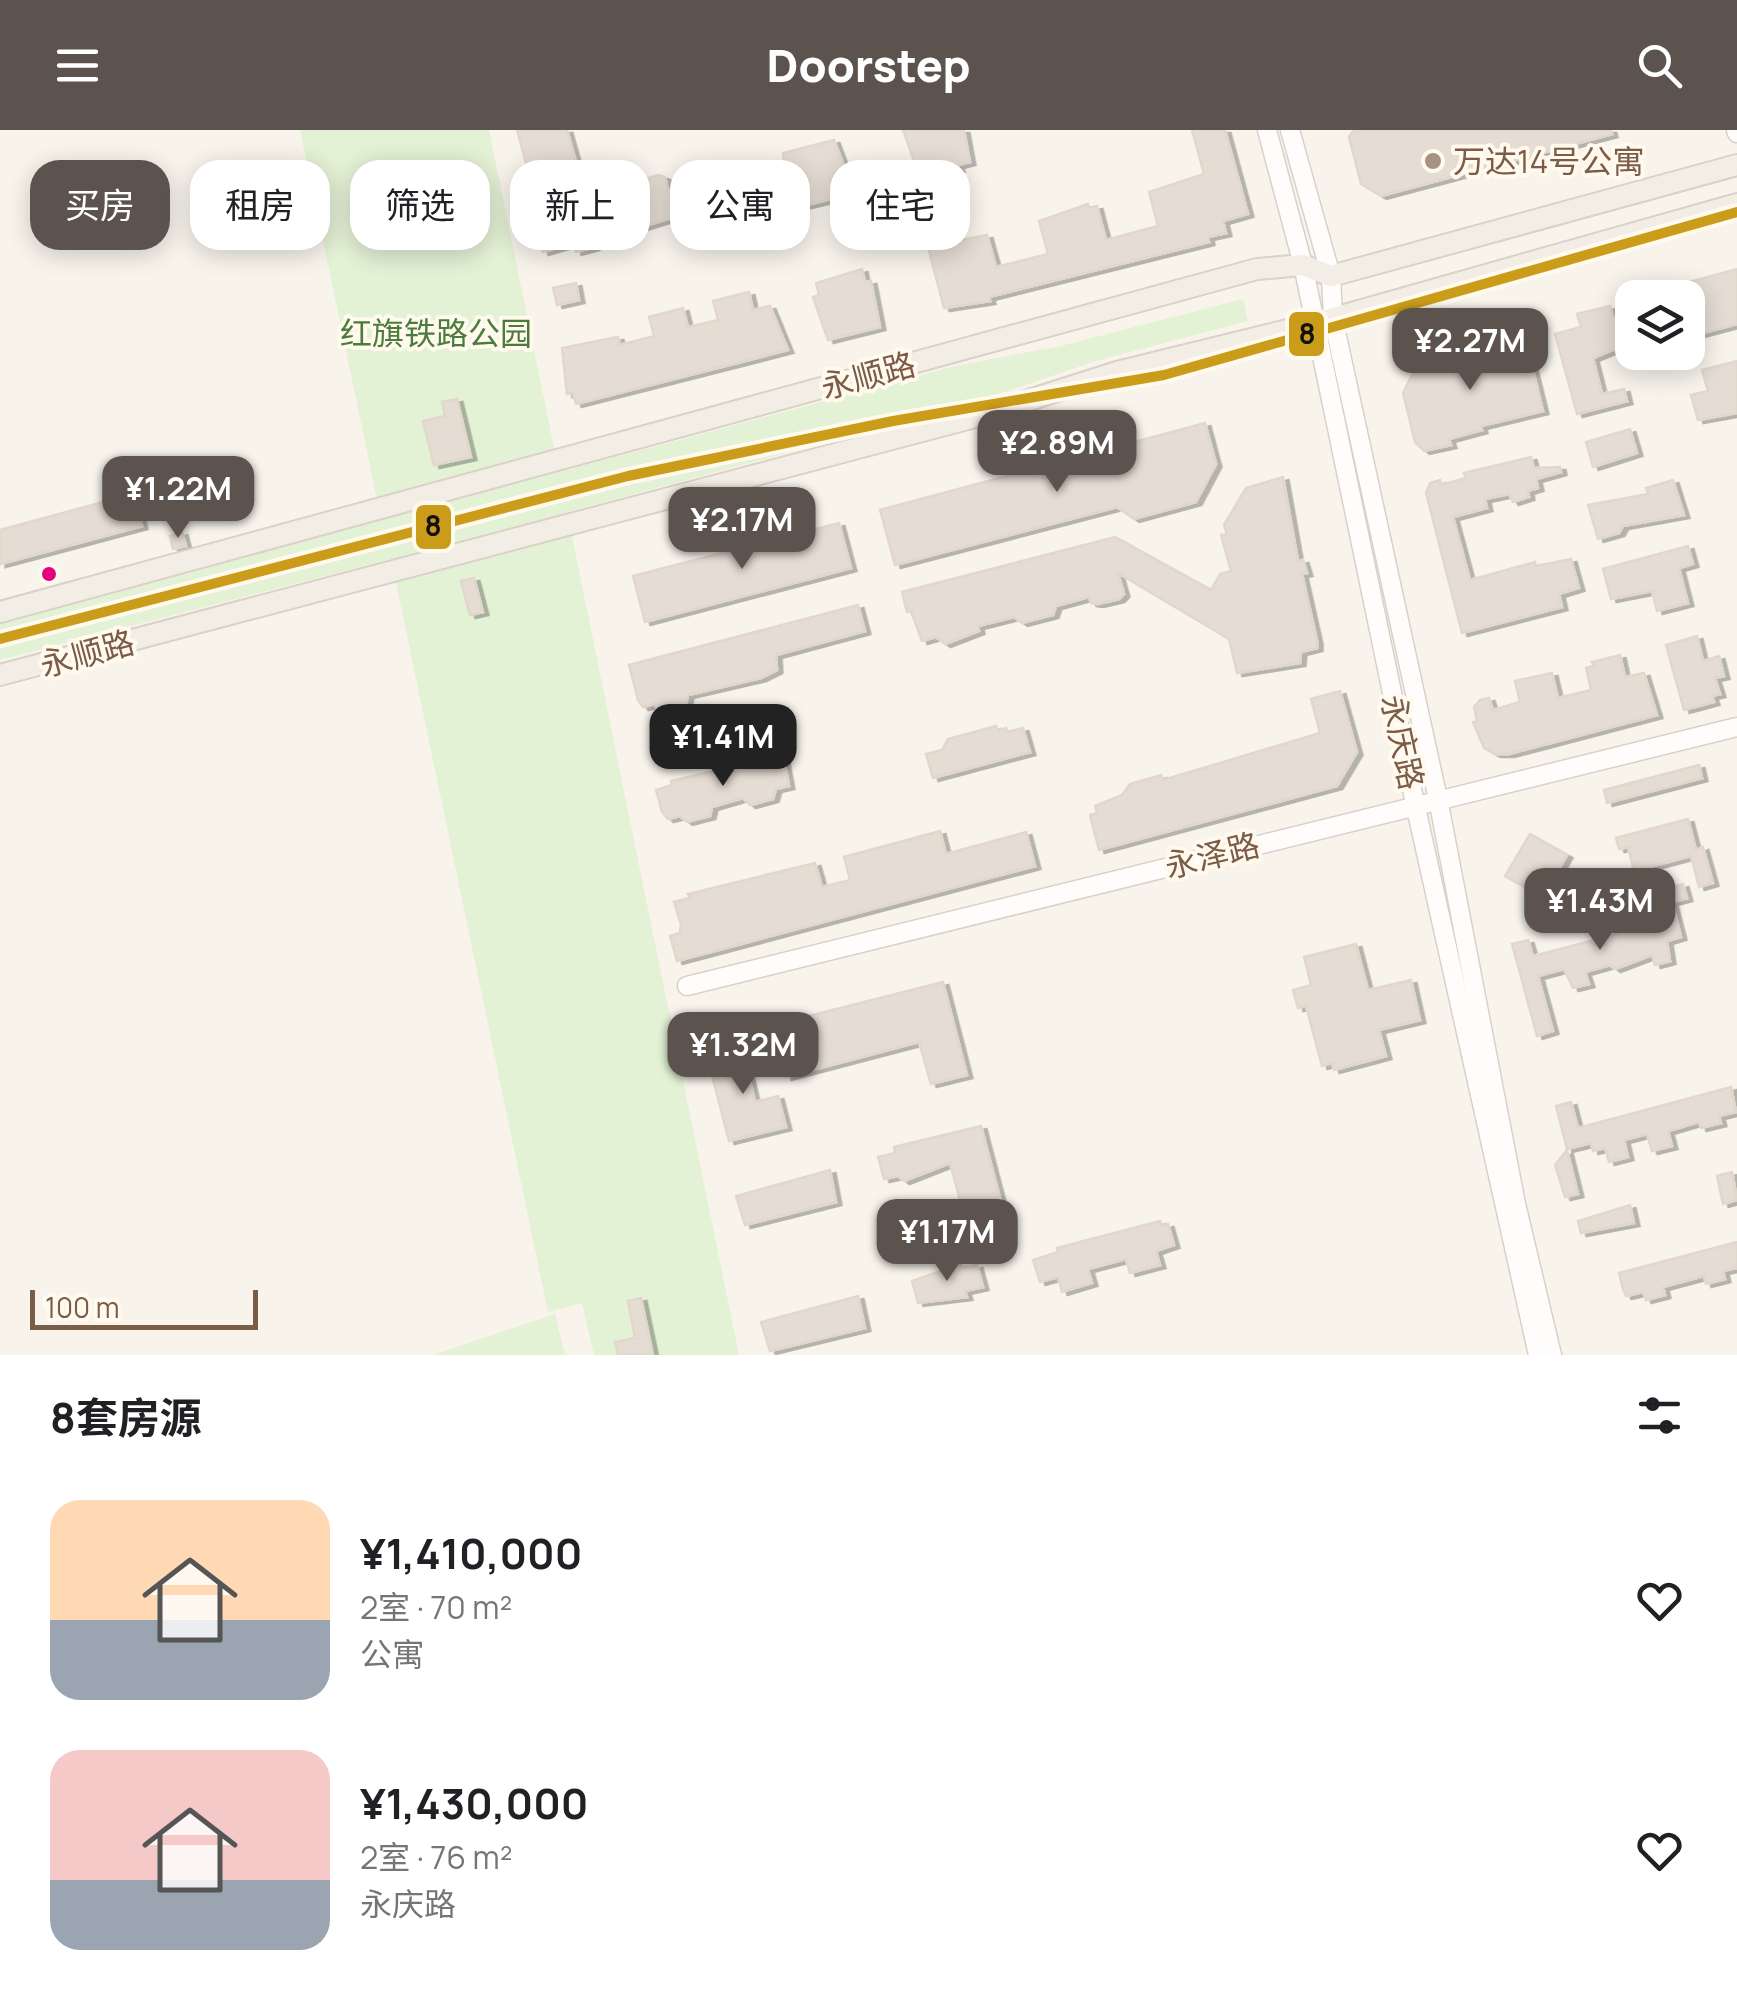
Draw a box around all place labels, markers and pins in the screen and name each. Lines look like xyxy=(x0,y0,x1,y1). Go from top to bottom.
place label: 万达14号公寓 xyxy=(1453,139,1644,183)
marker: 万达14号公寓 xyxy=(1422,150,1444,172)
pin: ¥2.27M xyxy=(1389,308,1551,393)
pin: ¥2.89M xyxy=(976,410,1138,495)
pin: ¥1.22M xyxy=(97,456,259,541)
pin: ¥2.17M xyxy=(661,487,823,572)
unlabelled marker xyxy=(39,564,59,584)
pin: ¥1.41M xyxy=(642,704,804,789)
pin: ¥1.43M xyxy=(1519,868,1681,953)
pin: ¥1.32M xyxy=(662,1012,824,1097)
pin: ¥1.17M xyxy=(866,1199,1028,1284)

